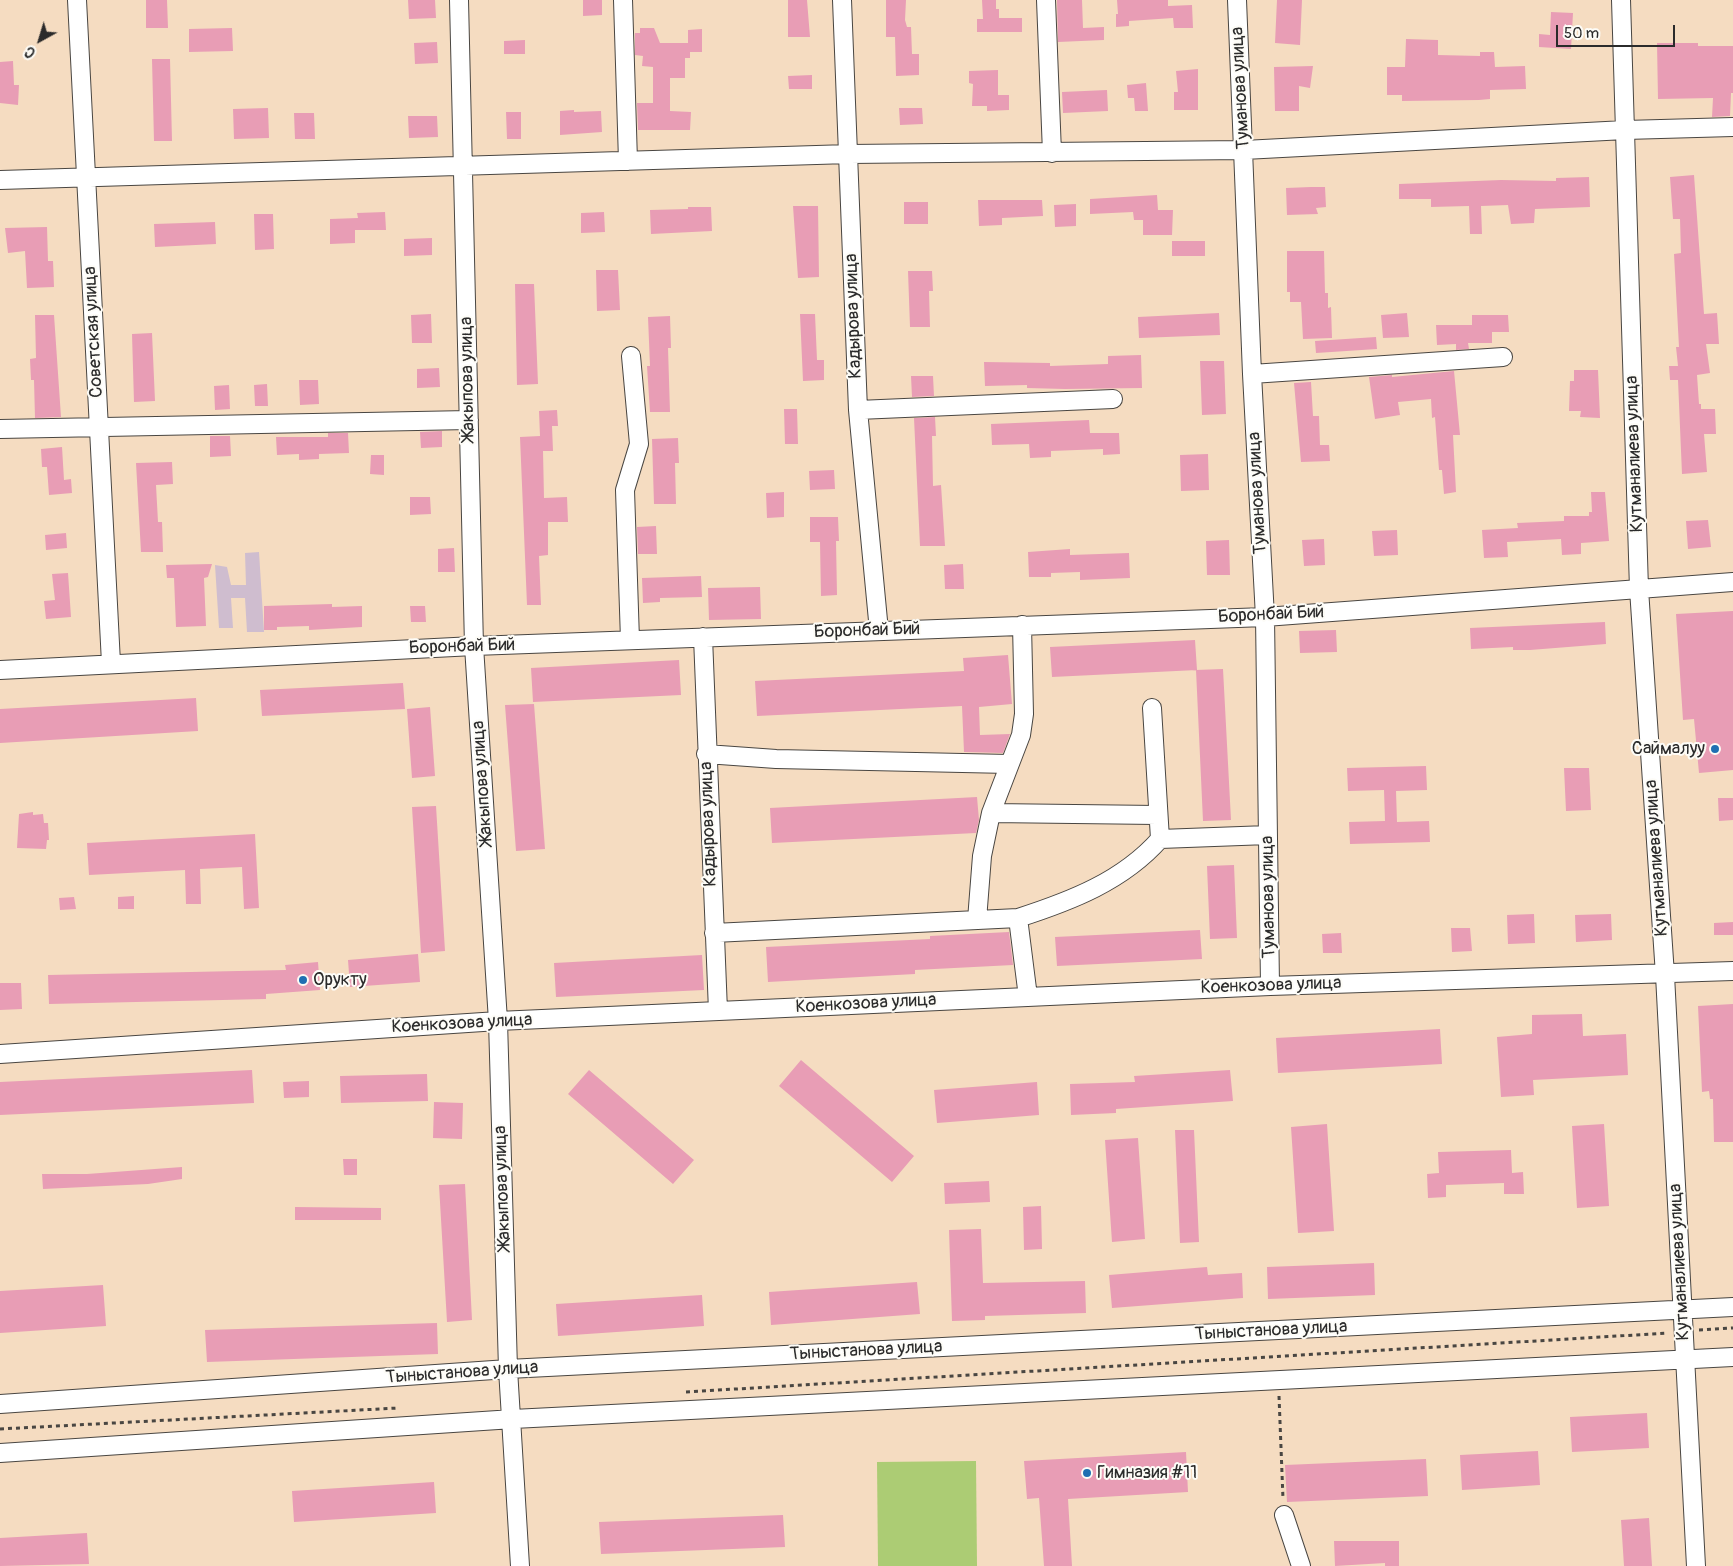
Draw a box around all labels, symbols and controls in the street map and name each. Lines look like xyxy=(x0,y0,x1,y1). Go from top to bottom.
north arrow xyxy=(15,15,65,65)
scale bar xyxy=(1558,15,1677,47)
text: 50 m xyxy=(1564,24,1599,43)
street label: Туманова улица xyxy=(1227,26,1255,150)
text: С xyxy=(22,43,39,61)
street label: Кадырова улица xyxy=(841,253,867,379)
street label: Советская улица xyxy=(80,266,108,398)
street label: Жакыпова улица xyxy=(456,316,480,442)
street label: Кутманалиева улица xyxy=(1621,375,1649,533)
street label: Туманова улица xyxy=(1244,431,1272,555)
street label: Боронбай Бий xyxy=(1217,601,1325,629)
street label: Боронбай Бий xyxy=(814,618,920,644)
street label: Боронбай Бий xyxy=(409,634,515,660)
street label: Жакыпова улица xyxy=(468,720,498,846)
place label: Саймалуу xyxy=(1632,738,1705,760)
marker: Саймалуу xyxy=(1709,743,1721,755)
street label: Кадырова улица xyxy=(696,761,722,887)
street label: Кутманалиева улица xyxy=(1641,779,1673,937)
street label: Туманова улица xyxy=(1257,836,1281,958)
place label: Орукту xyxy=(313,969,367,991)
street label: Коенкозова улица xyxy=(1200,973,1342,999)
marker: Орукту xyxy=(297,974,309,986)
street label: Коенкозова улица xyxy=(795,990,937,1018)
street label: Коенкозова улица xyxy=(391,1010,533,1038)
street label: Жакыпова улица xyxy=(490,1125,516,1251)
street label: Кутманалиева улица xyxy=(1665,1183,1695,1341)
street label: Тыныстанова улица xyxy=(1194,1316,1348,1346)
street label: Тыныстанова улица xyxy=(789,1336,943,1366)
street label: Тыныстанова улица xyxy=(385,1357,539,1389)
place label: Гимназия #11 xyxy=(1097,1462,1197,1484)
marker: Гимназия #11 xyxy=(1081,1467,1093,1479)

